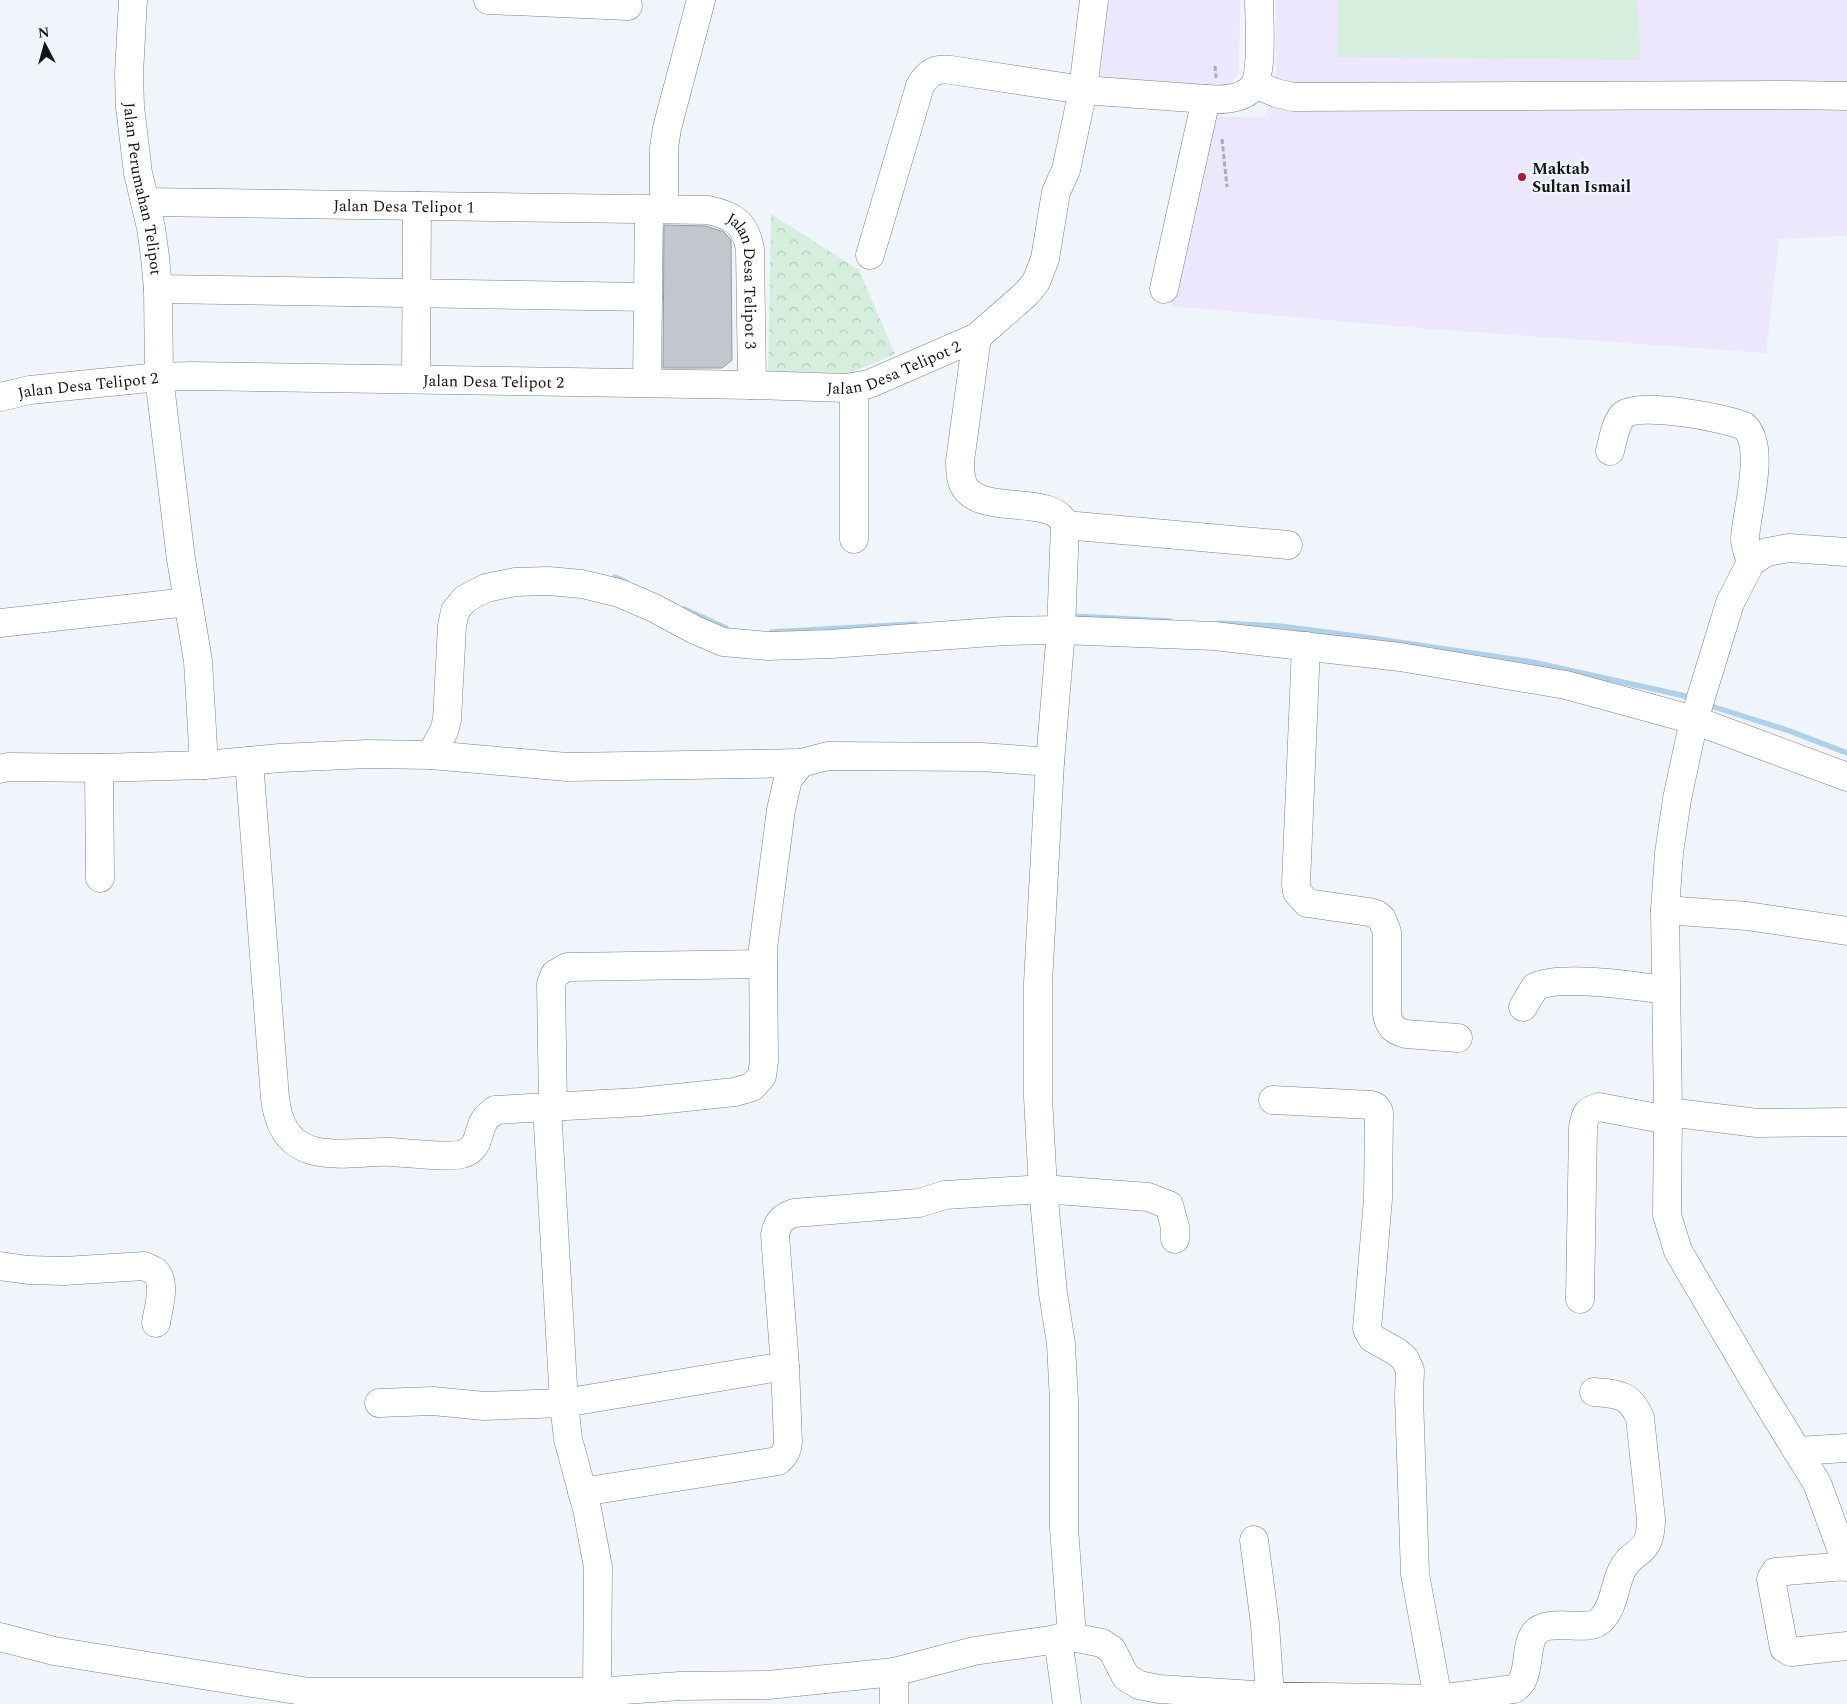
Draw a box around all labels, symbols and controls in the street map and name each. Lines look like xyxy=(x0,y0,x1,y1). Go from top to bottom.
north arrow xyxy=(20,20,70,70)
text: N xyxy=(37,22,50,44)
street label: Jalan Perumahan Telipot xyxy=(117,102,168,277)
place label: Maktab Sultan Ismail xyxy=(1532,157,1631,199)
marker: Maktab Sultan Ismail xyxy=(1516,171,1528,183)
street label: Jalan Desa Telipot 1 xyxy=(333,194,475,220)
street label: Jalan Desa Telipot 3 xyxy=(722,207,762,349)
street label: Jalan Desa Telipot 2 xyxy=(826,335,965,401)
street label: Jalan Desa Telipot 2 xyxy=(15,366,159,405)
street label: Jalan Desa Telipot 2 xyxy=(423,369,564,395)

